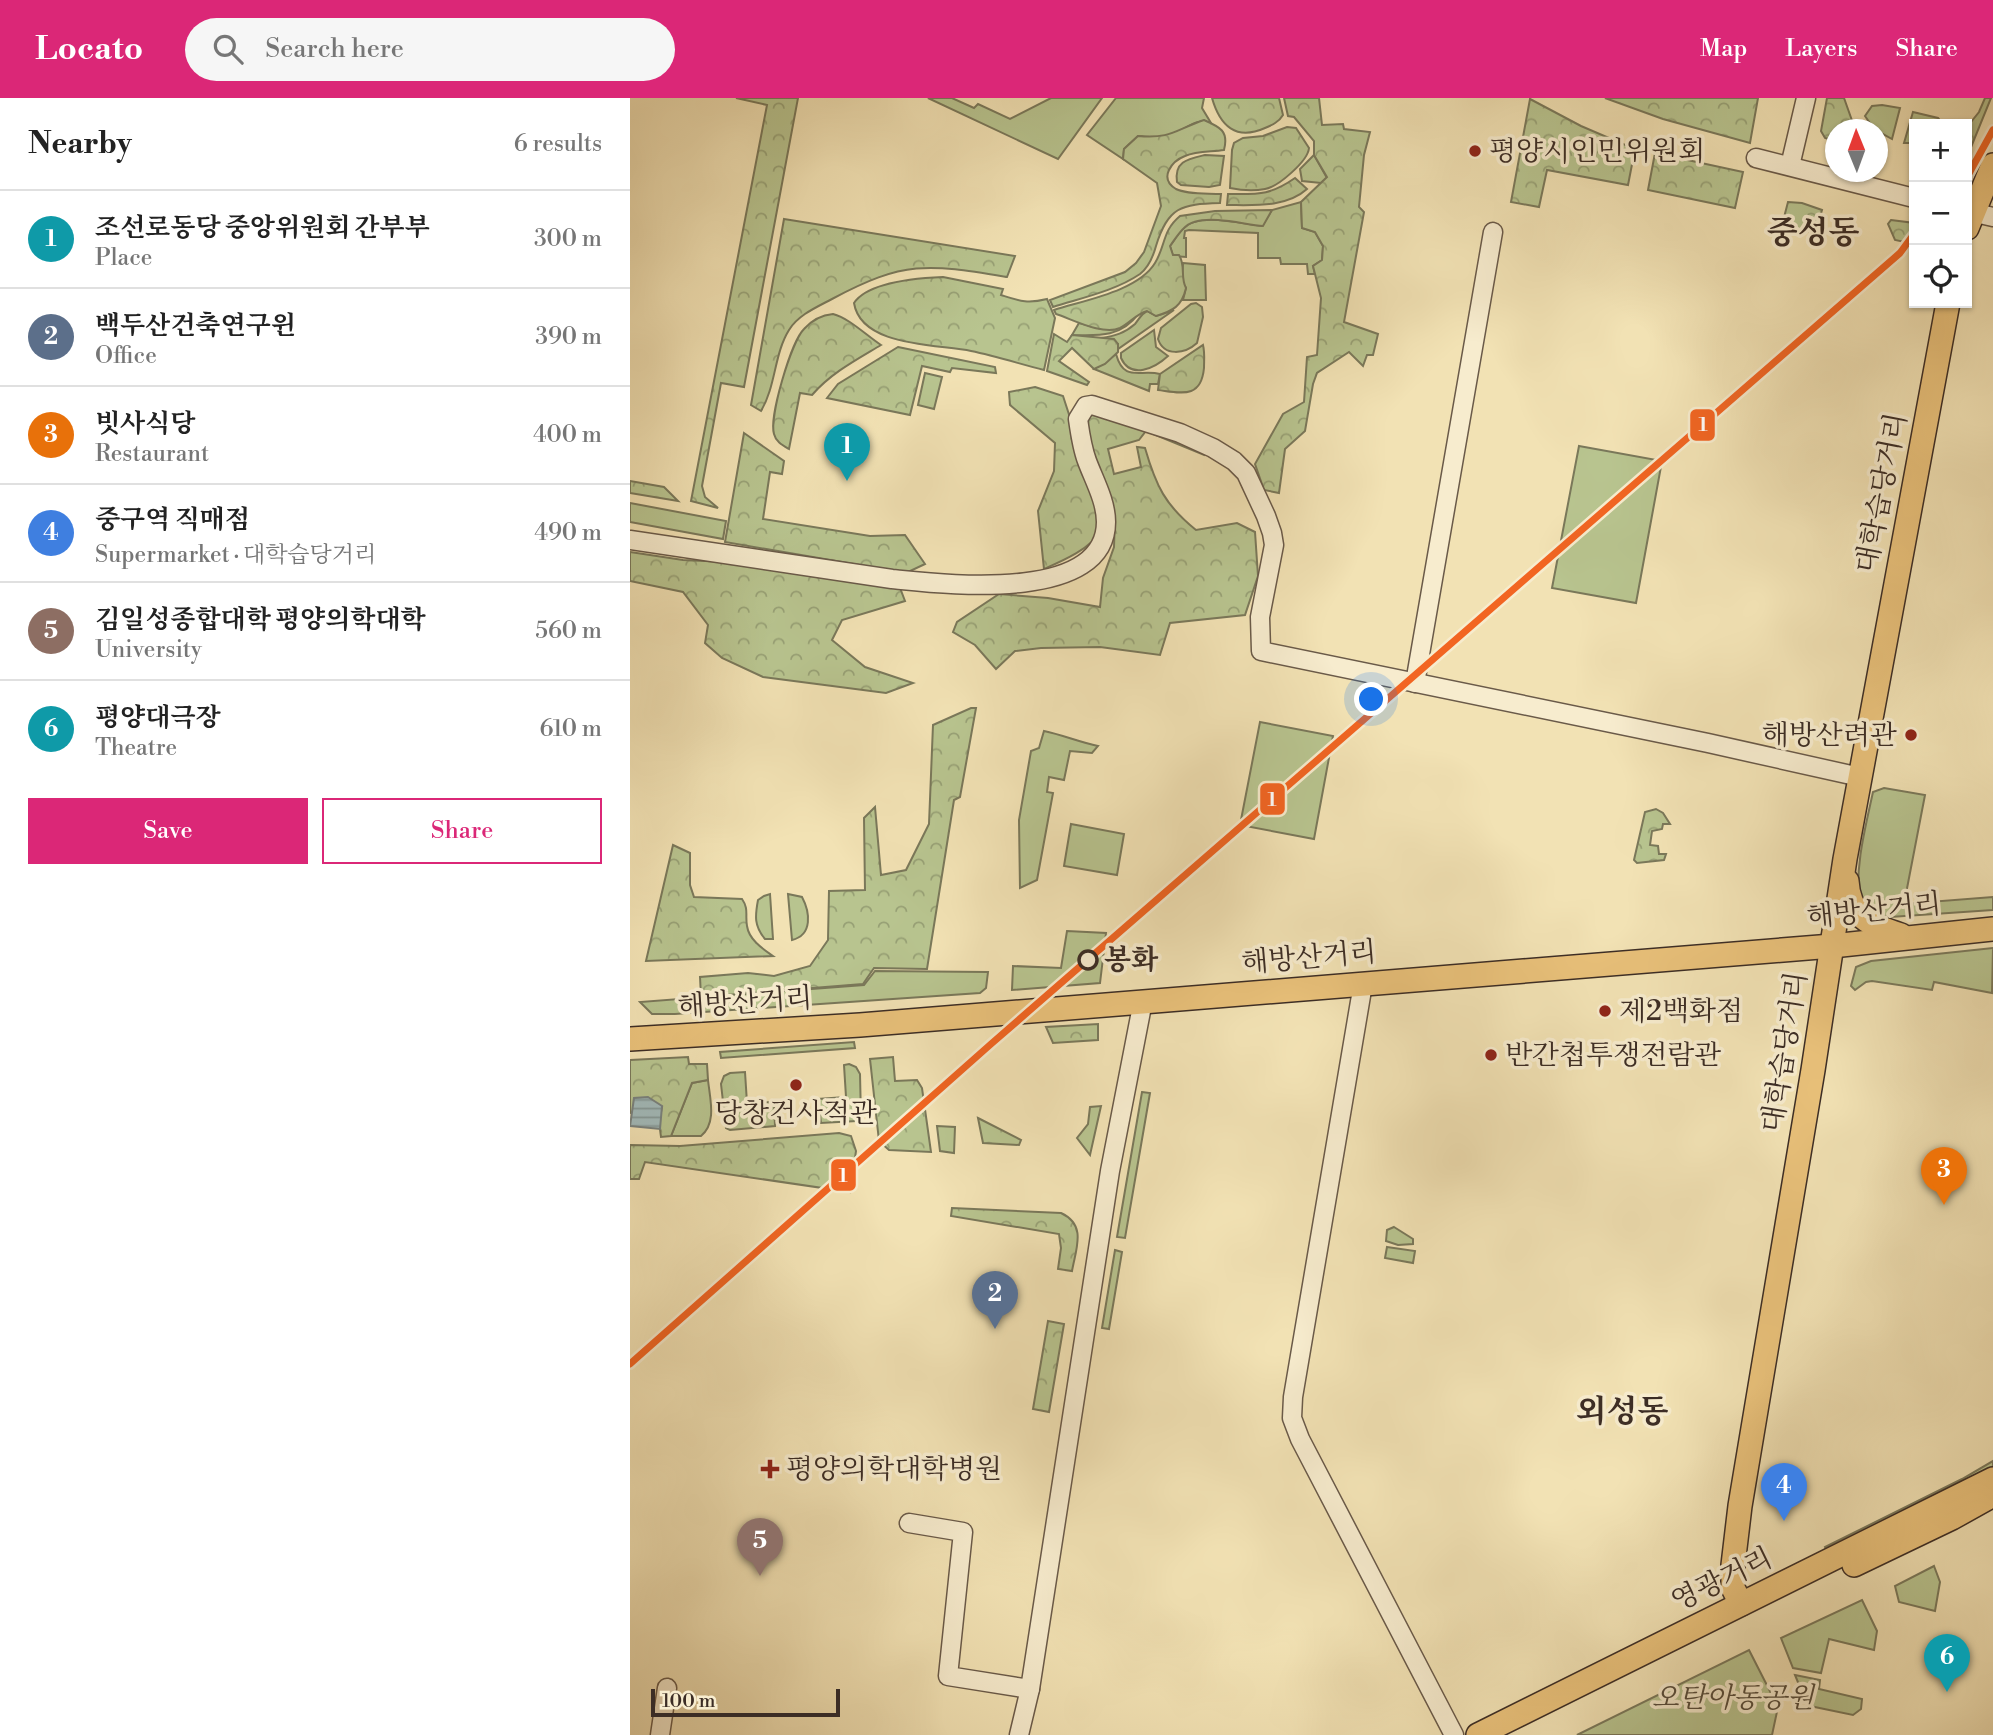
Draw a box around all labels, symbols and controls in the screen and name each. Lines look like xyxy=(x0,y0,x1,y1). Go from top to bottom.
search box xyxy=(185,18,675,81)
text: Locato xyxy=(35,29,143,70)
icon: search xyxy=(209,30,247,68)
text: Search here xyxy=(265,33,404,65)
text: Map xyxy=(1700,34,1747,64)
text: Layers xyxy=(1785,34,1857,64)
text: Share xyxy=(1895,34,1958,64)
north arrow xyxy=(1825,119,1888,182)
map controls xyxy=(1909,119,1972,308)
button: + xyxy=(1909,119,1972,182)
text: Nearby xyxy=(28,125,132,163)
text: 6 results xyxy=(514,130,602,158)
place label: 평양시인민위원회 xyxy=(1489,134,1705,169)
marker: 평양시인민위원회 xyxy=(1467,143,1483,159)
button: − xyxy=(1909,182,1972,245)
text: 조선로동당 중앙위원회 간부부 xyxy=(95,212,430,244)
district label: 중성동 xyxy=(1767,213,1859,253)
text: 1 xyxy=(45,225,57,253)
text: 300 m xyxy=(534,225,602,253)
text: Place xyxy=(95,244,152,272)
button: locate xyxy=(1909,245,1972,308)
text: 백두산건축연구윈 xyxy=(95,310,296,342)
text: 2 xyxy=(44,323,58,351)
text: 390 m xyxy=(535,323,602,351)
text: Office xyxy=(95,342,157,370)
text: 빗사식당 xyxy=(95,408,195,440)
line badge: 1 xyxy=(1689,408,1716,442)
street label: 대학습당거리 xyxy=(1849,410,1915,576)
text: 1 xyxy=(1698,413,1708,437)
text: 3 xyxy=(44,421,58,449)
text: 400 m xyxy=(533,421,602,449)
pin: 1 xyxy=(824,423,870,481)
text: Restaurant xyxy=(95,440,209,468)
text: 중구역 직매점 xyxy=(95,504,250,536)
text: 4 xyxy=(43,519,59,547)
text: 490 m xyxy=(534,519,602,547)
text: Supermarket · 대학습당거리 xyxy=(95,541,376,569)
text: 김일성종합대학 평양의학대학 xyxy=(95,604,426,636)
text: 5 xyxy=(44,617,58,645)
text: 560 m xyxy=(535,617,602,645)
text: University xyxy=(95,636,202,664)
your location xyxy=(1354,682,1388,716)
text: 평양대극장 xyxy=(95,702,221,734)
text: 6 xyxy=(44,715,58,743)
text: 610 m xyxy=(539,715,602,743)
place label: 해방산려관 xyxy=(1762,718,1897,753)
marker: 해방산려관 xyxy=(1903,727,1919,743)
text: Theatre xyxy=(95,734,177,762)
line badge: 1 xyxy=(1259,782,1286,816)
text: 1 xyxy=(1267,788,1277,812)
button: Save xyxy=(28,798,308,864)
button: Share xyxy=(322,798,602,864)
street label: 해방산거리 xyxy=(1805,887,1943,935)
street label: 해방산거리 xyxy=(1240,935,1378,981)
place label: 봉화 xyxy=(1104,943,1159,978)
marker: 봉화 xyxy=(1078,950,1098,970)
street label: 대학습당거리 xyxy=(1755,969,1815,1135)
street label: 해방산거리 xyxy=(676,981,814,1025)
place label: 제2백화점 xyxy=(1619,994,1743,1029)
marker: 제2백화점 xyxy=(1597,1003,1613,1019)
place label: 반간첩투쟁전람관 xyxy=(1505,1038,1721,1073)
marker: 반간첩투쟁전람관 xyxy=(1483,1047,1499,1063)
marker: 당창건사적관 xyxy=(788,1077,804,1093)
place label: 당창건사적관 xyxy=(715,1096,877,1131)
pin: 3 xyxy=(1921,1147,1967,1205)
line badge: 1 xyxy=(830,1158,857,1192)
text: 1 xyxy=(838,1164,848,1188)
pin: 2 xyxy=(972,1271,1018,1329)
district label: 외성동 xyxy=(1576,1392,1668,1432)
place label: 평양의학대학병원 xyxy=(786,1452,1002,1487)
marker: 평양의학대학병원 xyxy=(760,1459,780,1479)
pin: 4 xyxy=(1761,1463,1807,1521)
pin: 5 xyxy=(737,1518,783,1576)
street label: 영광거리 xyxy=(1666,1541,1778,1619)
pin: 6 xyxy=(1924,1634,1970,1692)
park label: 오탄아동공원 xyxy=(1652,1681,1816,1716)
scale bar xyxy=(651,1686,840,1718)
text: 100 m xyxy=(662,1689,715,1713)

